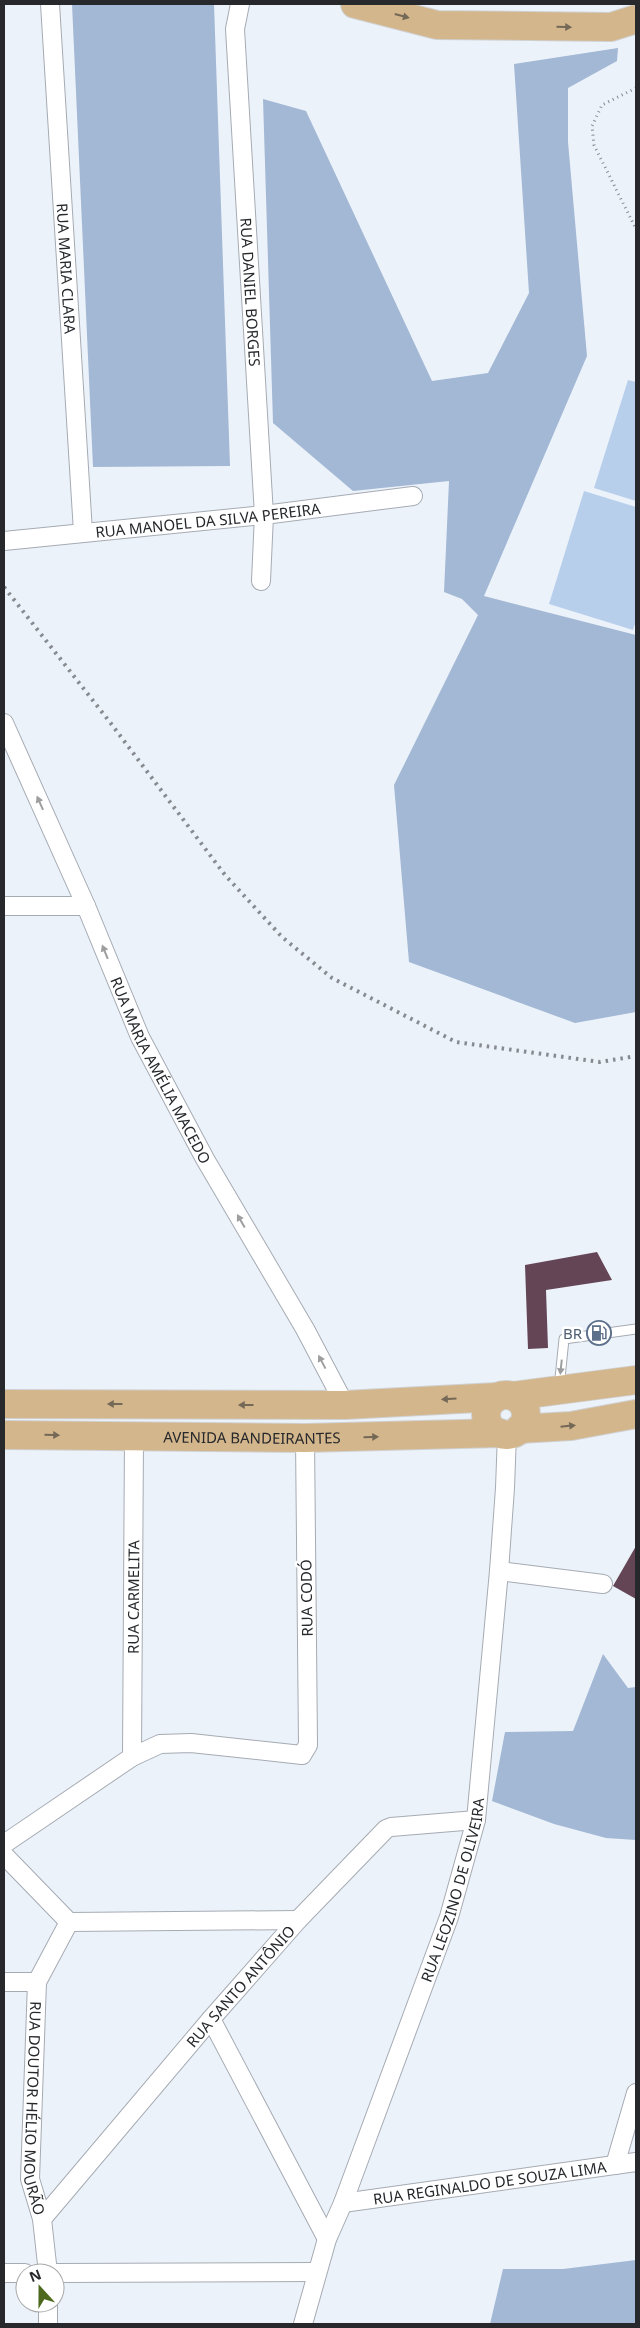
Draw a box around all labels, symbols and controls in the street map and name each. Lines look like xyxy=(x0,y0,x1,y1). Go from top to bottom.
one-way arrow xyxy=(395,12,410,20)
one-way arrow xyxy=(556,23,572,31)
street label: RUA MARIA CLARA xyxy=(52,203,81,335)
street label: RUA DANIEL BORGES xyxy=(236,217,265,367)
street label: RUA MANOEL DA SILVA PEREIRA xyxy=(94,498,322,542)
one-way arrow xyxy=(35,796,43,810)
one-way arrow xyxy=(101,944,108,959)
street label: RUA MARIA AMÉLIA MACEDO xyxy=(106,974,216,1167)
one-way arrow xyxy=(237,1215,246,1228)
fuel station icon: BR xyxy=(586,1320,612,1346)
place label: BR xyxy=(563,1323,583,1343)
one-way arrow xyxy=(318,1355,326,1369)
one-way arrow xyxy=(557,1359,565,1375)
one-way arrow xyxy=(440,1396,456,1404)
one-way arrow xyxy=(106,1400,122,1408)
one-way arrow xyxy=(238,1400,254,1408)
one-way arrow xyxy=(560,1422,576,1430)
street label: AVENIDA BANDEIRANTES xyxy=(163,1427,341,1448)
one-way arrow xyxy=(45,1432,61,1440)
one-way arrow xyxy=(363,1432,379,1440)
street label: RUA CARMELITA xyxy=(123,1540,143,1654)
street label: RUA CODÓ xyxy=(295,1559,317,1637)
street label: RUA LEOZINO DE OLIVEIRA xyxy=(416,1796,488,1985)
street label: RUA SANTO ANTÔNIO xyxy=(182,1921,299,2051)
street label: RUA DOUTOR HÉLIO MOURÃO xyxy=(19,2001,50,2217)
street label: RUA REGINALDO DE SOUZA LIMA xyxy=(372,2156,608,2209)
north arrow xyxy=(15,2263,65,2313)
text: N xyxy=(26,2264,44,2286)

